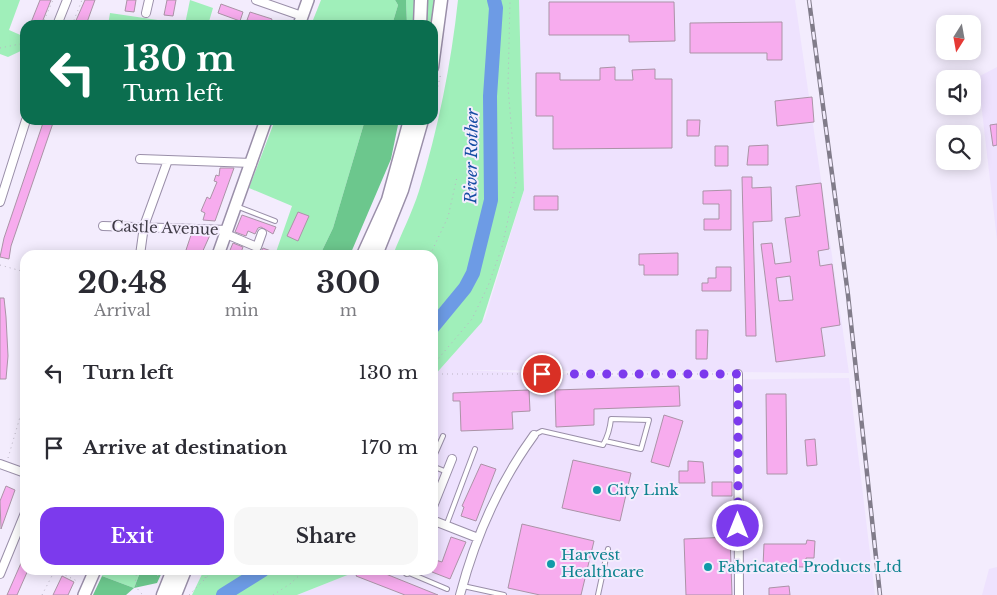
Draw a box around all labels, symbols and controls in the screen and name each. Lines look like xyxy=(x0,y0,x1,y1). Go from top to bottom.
north arrow xyxy=(936,15,981,60)
map controls xyxy=(936,15,981,170)
text: 130 m xyxy=(123,37,235,80)
icon: left xyxy=(40,40,105,105)
button: sound xyxy=(936,70,981,115)
text: Turn left xyxy=(123,80,223,107)
water label: River Rother xyxy=(460,108,482,205)
button: search xyxy=(936,125,981,170)
street label: Castle Avenue xyxy=(111,216,219,239)
text: 20:48 xyxy=(78,264,167,301)
text: 4 xyxy=(232,264,252,301)
text: 300 xyxy=(316,264,380,301)
text: Arrival xyxy=(94,300,151,320)
text: min xyxy=(225,300,258,320)
text: m xyxy=(340,300,357,320)
pin xyxy=(521,353,563,395)
icon: left xyxy=(40,359,68,387)
icon: arrive xyxy=(528,360,556,388)
text: Turn left xyxy=(83,361,174,384)
text: 130 m xyxy=(358,361,418,384)
icon: arrive xyxy=(40,434,68,462)
text: Arrive at destination xyxy=(83,436,287,459)
text: 170 m xyxy=(361,436,418,459)
place label: City Link xyxy=(607,480,680,499)
marker: City Link xyxy=(591,484,603,496)
position arrow xyxy=(711,499,763,551)
button: Exit xyxy=(40,507,224,565)
button: Share xyxy=(234,507,418,565)
place label: Harvest Healthcare xyxy=(561,545,644,581)
place label: Fabricated Products Ltd xyxy=(718,557,902,576)
marker: Harvest Healthcare xyxy=(545,558,557,570)
marker: Fabricated Products Ltd xyxy=(702,561,714,573)

